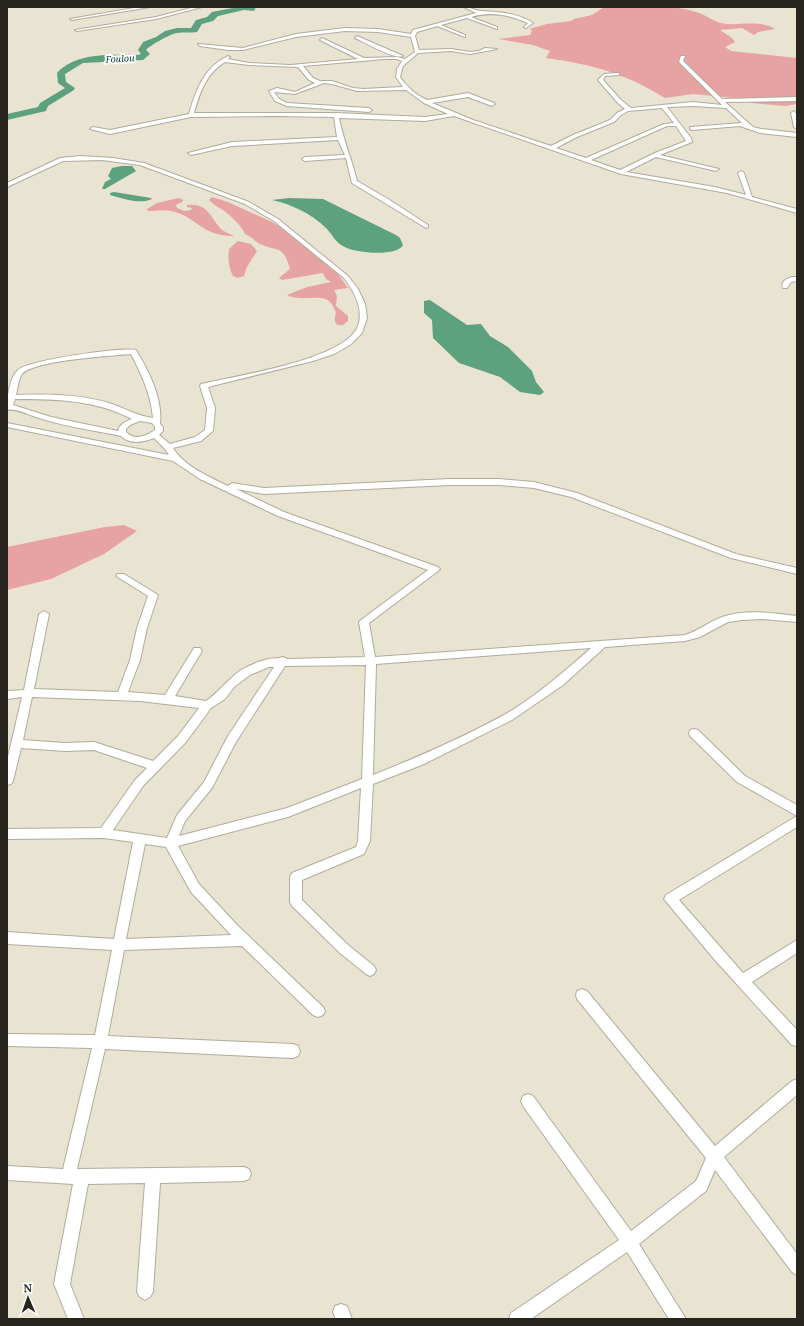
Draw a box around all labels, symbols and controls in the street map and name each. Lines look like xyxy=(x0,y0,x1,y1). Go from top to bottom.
water label: Foulou xyxy=(104,51,135,66)
north arrow xyxy=(8,1278,48,1318)
text: N xyxy=(23,1280,33,1295)

